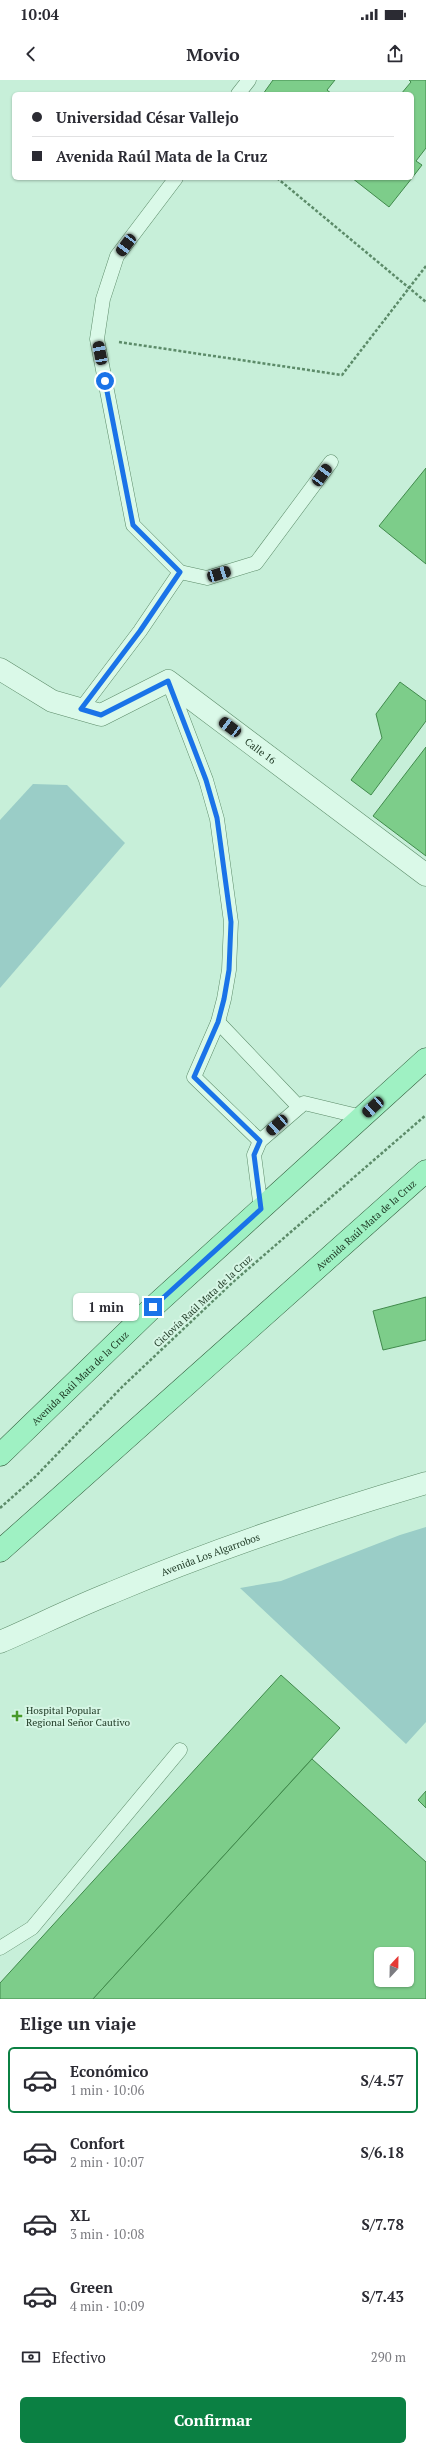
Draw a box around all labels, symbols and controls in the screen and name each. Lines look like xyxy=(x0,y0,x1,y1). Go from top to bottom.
text: 10:04 xyxy=(20,4,59,24)
text: Movio xyxy=(186,42,240,66)
icon: back xyxy=(20,43,42,65)
icon: share xyxy=(384,43,406,65)
text: Universidad César Vallejo xyxy=(56,107,239,127)
text: Avenida Raúl Mata de la Cruz xyxy=(56,146,267,166)
car xyxy=(114,232,138,258)
car xyxy=(92,340,108,366)
route start xyxy=(96,372,114,390)
car xyxy=(310,462,334,488)
car xyxy=(206,565,232,583)
car xyxy=(217,715,243,739)
street label: Calle 16 xyxy=(242,735,279,767)
car xyxy=(360,1095,386,1119)
car xyxy=(264,1113,290,1137)
street label: Avenida Raúl Mata de la Cruz xyxy=(313,1177,419,1273)
street label: Ciclovía Raúl Mata de la Cruz xyxy=(151,1252,255,1350)
callout: 1 min xyxy=(73,1293,139,1321)
text: 1 min xyxy=(88,1298,124,1316)
route end xyxy=(144,1298,162,1316)
street label: Avenida Raúl Mata de la Cruz xyxy=(28,1328,131,1428)
street label: Avenida Los Algarrobos xyxy=(159,1530,261,1579)
place label: Hospital Popular Regional Señor Cautivo xyxy=(26,1704,130,1729)
marker: Hospital Popular Regional Señor Cautivo xyxy=(11,1710,23,1722)
north arrow xyxy=(374,1947,414,1987)
map controls xyxy=(374,1947,414,1987)
text: Elige un viaje xyxy=(20,2011,136,2035)
text: Económico xyxy=(70,2061,148,2081)
icon: car xyxy=(22,2062,58,2098)
text: S/4.57 xyxy=(361,2070,404,2090)
text: 1 min · 10:06 xyxy=(70,2081,144,2099)
text: Confort xyxy=(70,2133,125,2153)
icon: car xyxy=(22,2134,58,2170)
text: S/6.18 xyxy=(361,2142,404,2162)
text: 2 min · 10:07 xyxy=(70,2153,144,2171)
text: XL xyxy=(70,2205,90,2225)
icon: car xyxy=(22,2206,58,2242)
text: S/7.78 xyxy=(361,2214,404,2234)
text: 3 min · 10:08 xyxy=(70,2225,144,2243)
text: Green xyxy=(70,2277,113,2297)
icon: car xyxy=(22,2278,58,2314)
text: S/7.43 xyxy=(361,2286,404,2306)
text: 4 min · 10:09 xyxy=(70,2297,144,2315)
icon: cash xyxy=(20,2346,42,2368)
text: Efectivo xyxy=(52,2347,106,2367)
text: 290 m xyxy=(371,2348,406,2366)
button: Confirmar xyxy=(20,2397,406,2443)

